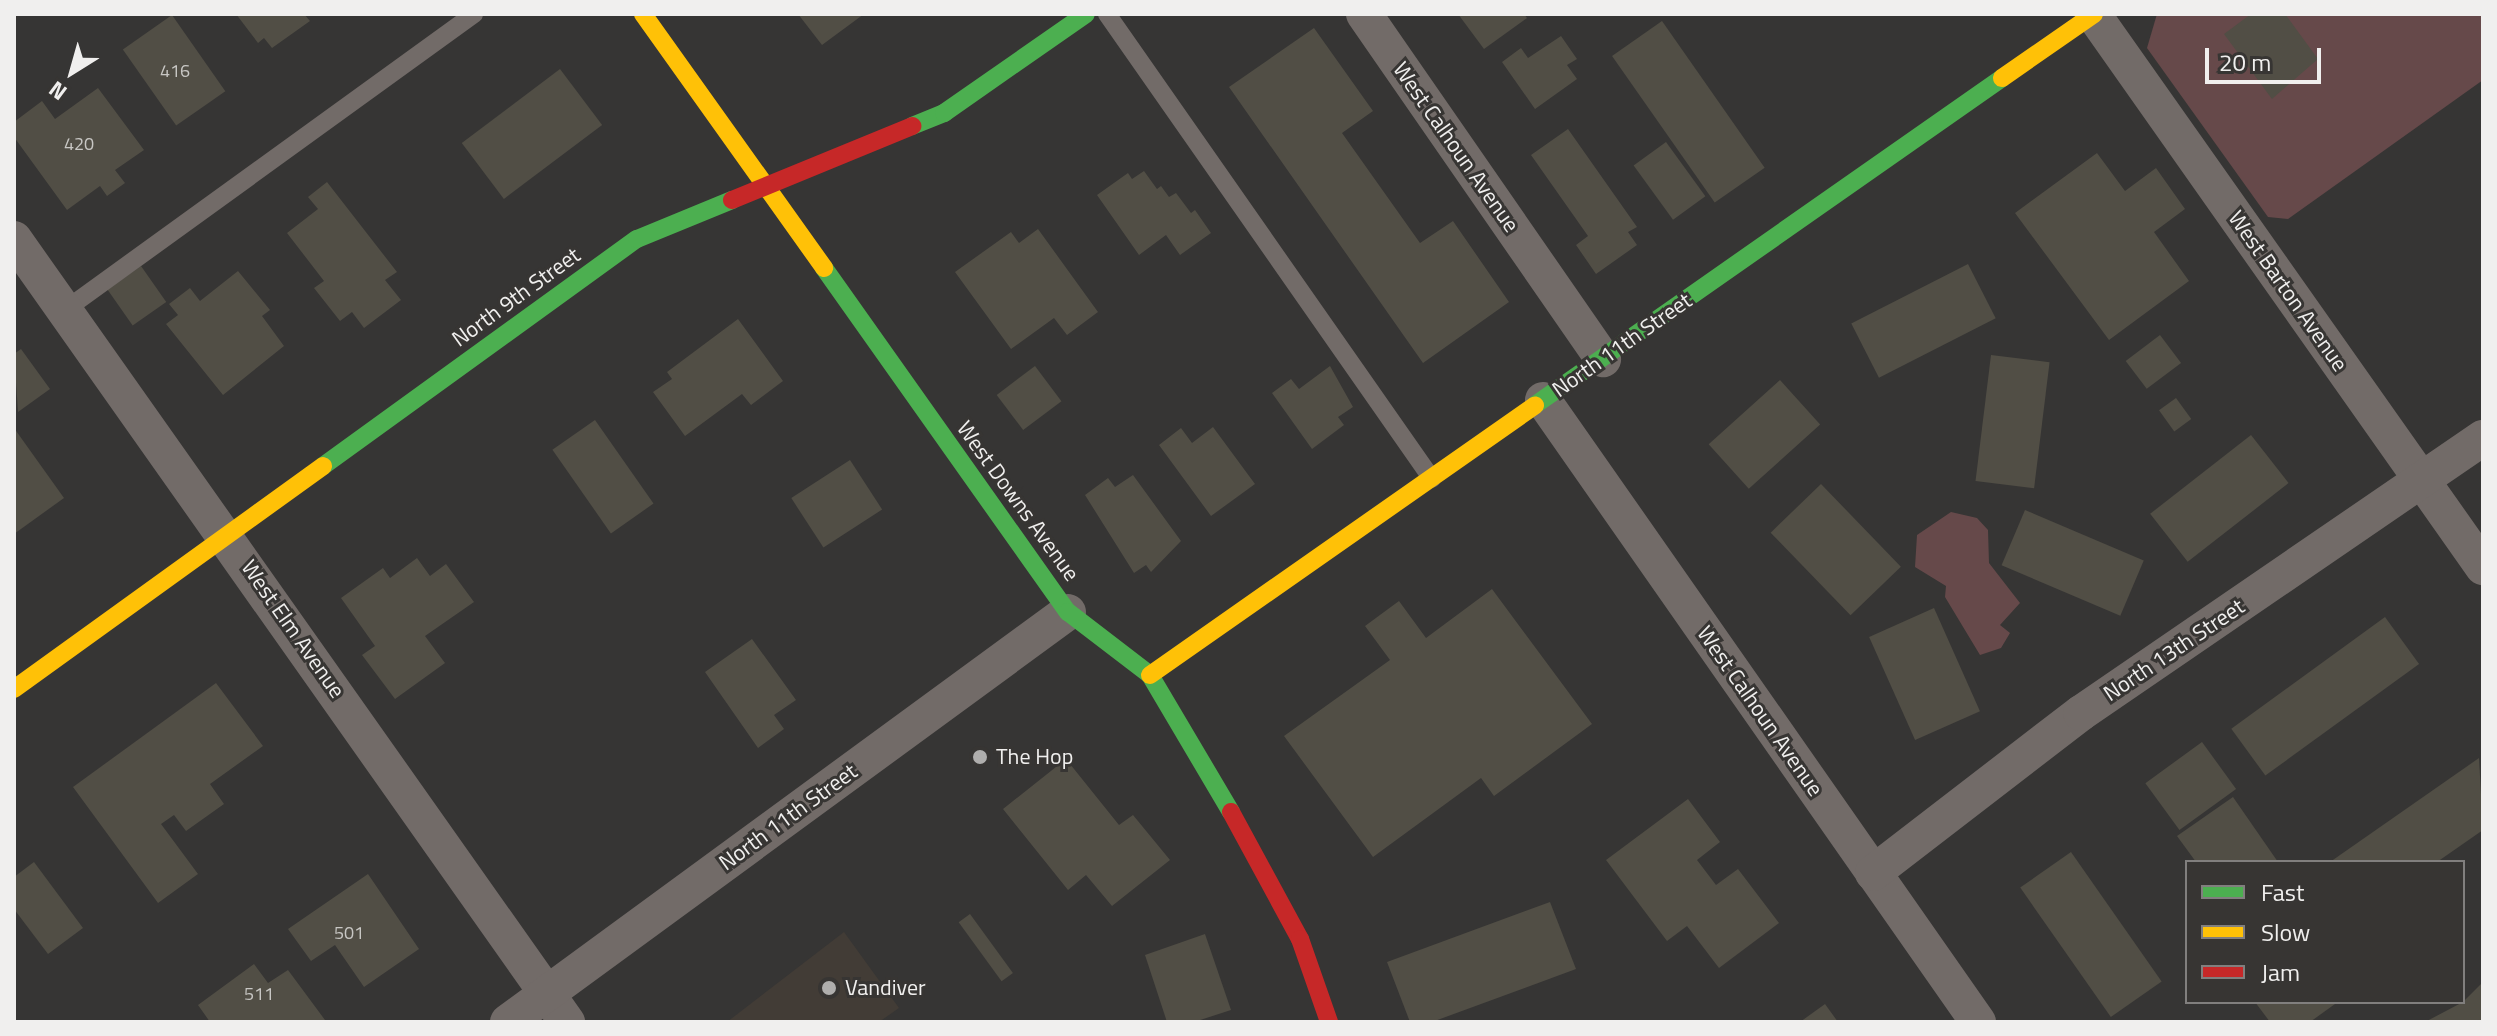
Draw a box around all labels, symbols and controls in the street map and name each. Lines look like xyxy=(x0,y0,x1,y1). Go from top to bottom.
north arrow xyxy=(32,32,112,112)
scale bar xyxy=(2209,32,2325,82)
text: 20 m xyxy=(2219,44,2271,80)
street label: West Calhoun Avenue xyxy=(1387,57,1525,237)
house number: 416 xyxy=(160,60,190,82)
text: N xyxy=(41,73,74,109)
house number: 420 xyxy=(64,133,94,155)
street label: West Barton Avenue xyxy=(2223,206,2353,376)
street label: North 9th Street xyxy=(447,242,585,352)
street label: North 11th Street xyxy=(1547,287,1697,403)
street label: West Downs Avenue xyxy=(951,416,1085,586)
street label: West Elm Avenue xyxy=(236,555,350,703)
street label: North 13th Street xyxy=(2099,593,2249,707)
street label: West Calhoun Avenue xyxy=(1691,621,1829,801)
place label: The Hop xyxy=(996,744,1073,770)
marker: The Hop xyxy=(971,748,989,766)
street label: North 11th Street xyxy=(714,758,862,876)
legend xyxy=(2185,860,2465,1004)
text: Fast xyxy=(2261,874,2304,910)
text: Slow xyxy=(2261,914,2310,950)
house number: 501 xyxy=(334,922,364,944)
text: Jam xyxy=(2261,954,2300,990)
place label: Vandiver xyxy=(845,975,926,1001)
marker: Vandiver xyxy=(820,979,838,997)
house number: 511 xyxy=(244,983,274,1005)

